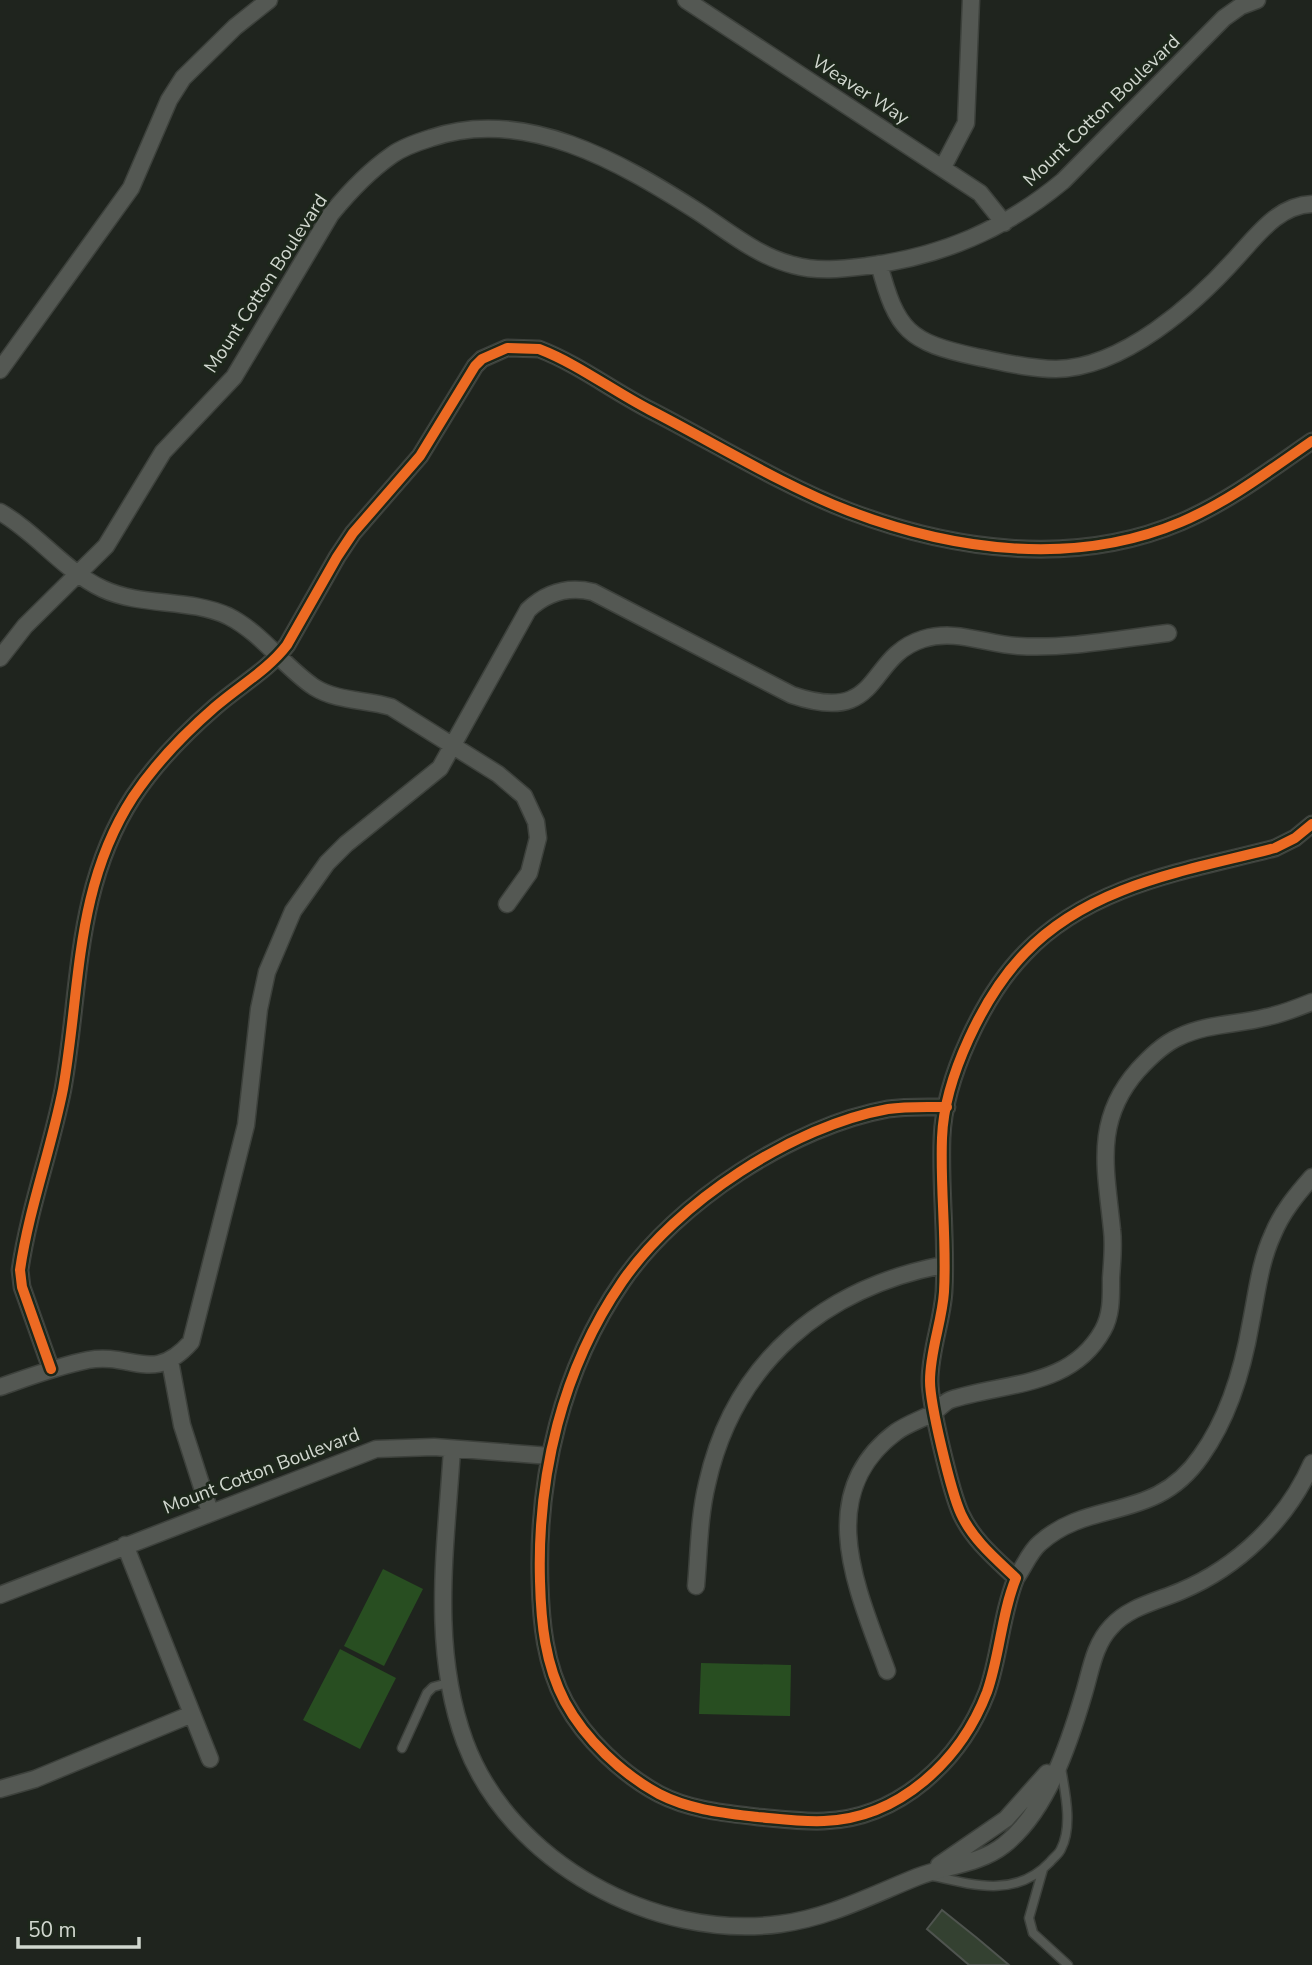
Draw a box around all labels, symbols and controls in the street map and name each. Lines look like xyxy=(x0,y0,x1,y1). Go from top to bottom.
street label: Mount Cotton Boulevard xyxy=(1018,29,1186,193)
street label: Weaver Way xyxy=(807,49,914,131)
street label: Mount Cotton Boulevard xyxy=(198,189,334,378)
street label: Mount Cotton Boulevard xyxy=(159,1421,363,1520)
scale bar xyxy=(18,1906,138,1950)
text: 50 m xyxy=(28,1916,77,1944)

